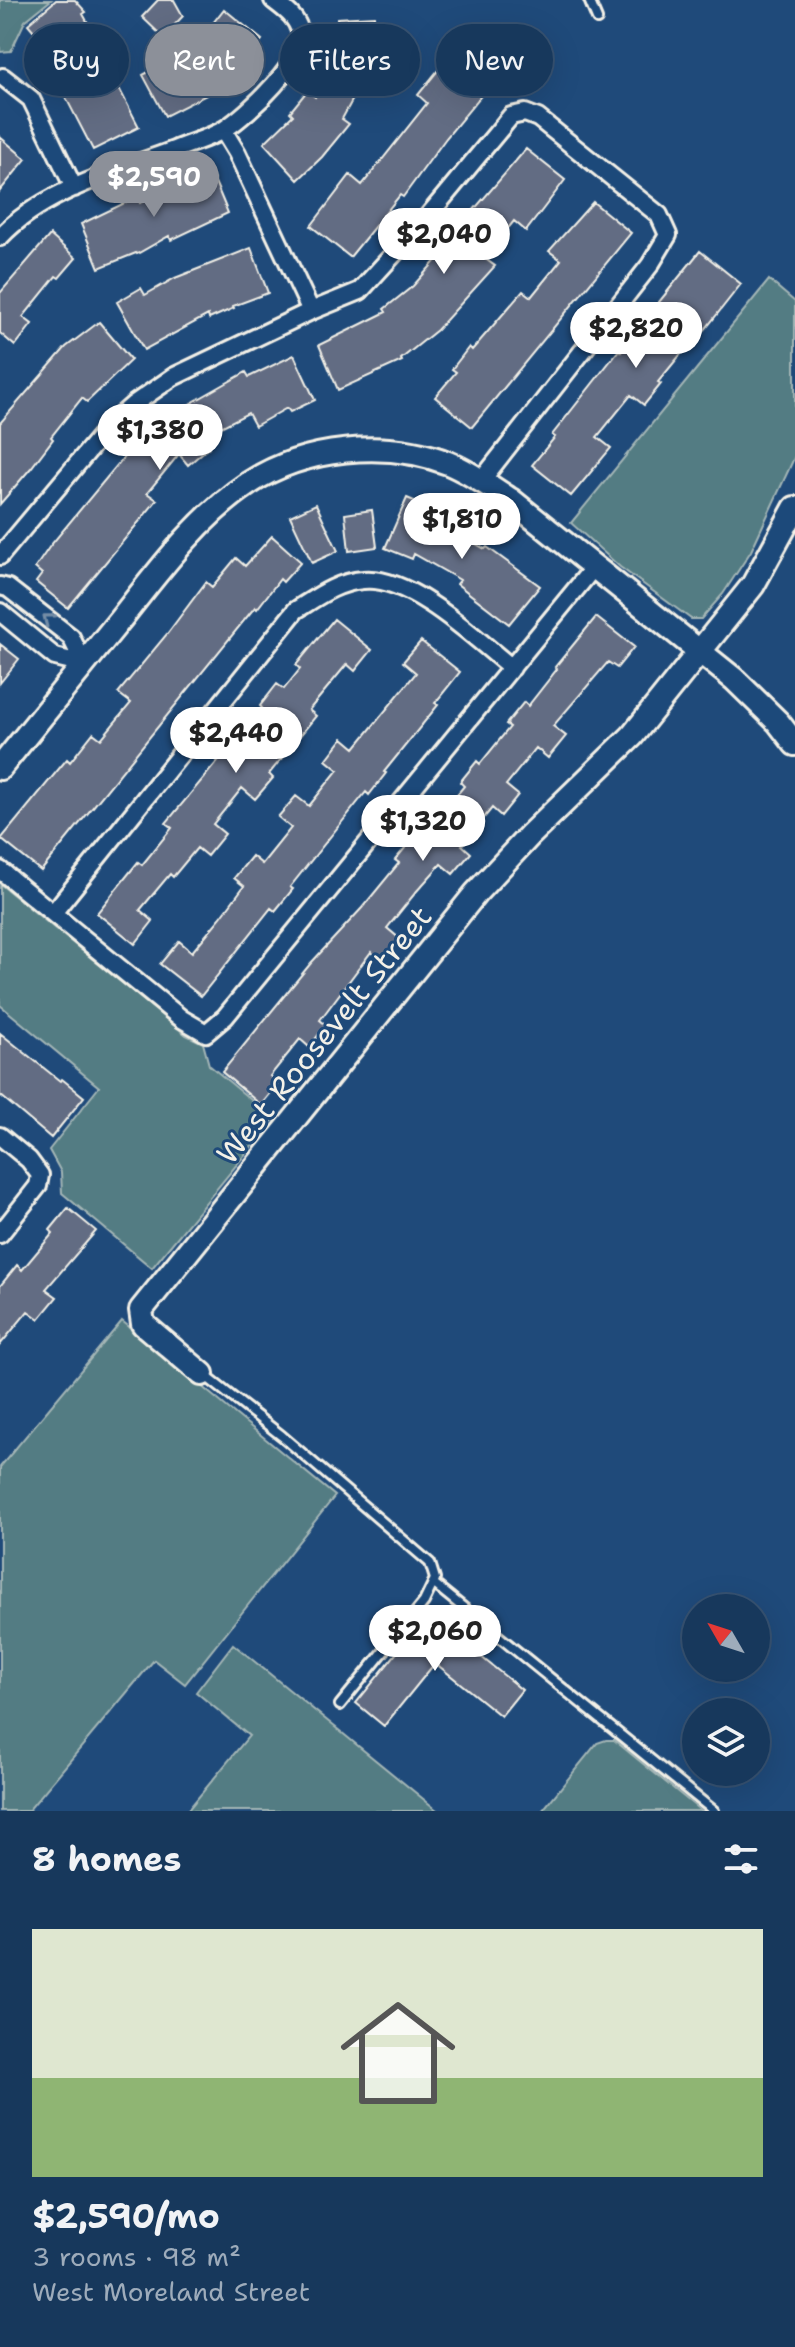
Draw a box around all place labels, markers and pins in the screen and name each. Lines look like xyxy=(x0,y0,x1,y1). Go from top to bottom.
pin: $2,590 xyxy=(89,151,219,219)
pin: $2,040 xyxy=(379,208,509,276)
pin: $2,820 xyxy=(571,302,701,370)
pin: $1,380 xyxy=(95,404,225,472)
pin: $1,810 xyxy=(397,493,527,561)
pin: $2,440 xyxy=(171,707,301,775)
pin: $1,320 xyxy=(358,795,488,863)
pin: $2,060 xyxy=(370,1605,500,1673)

